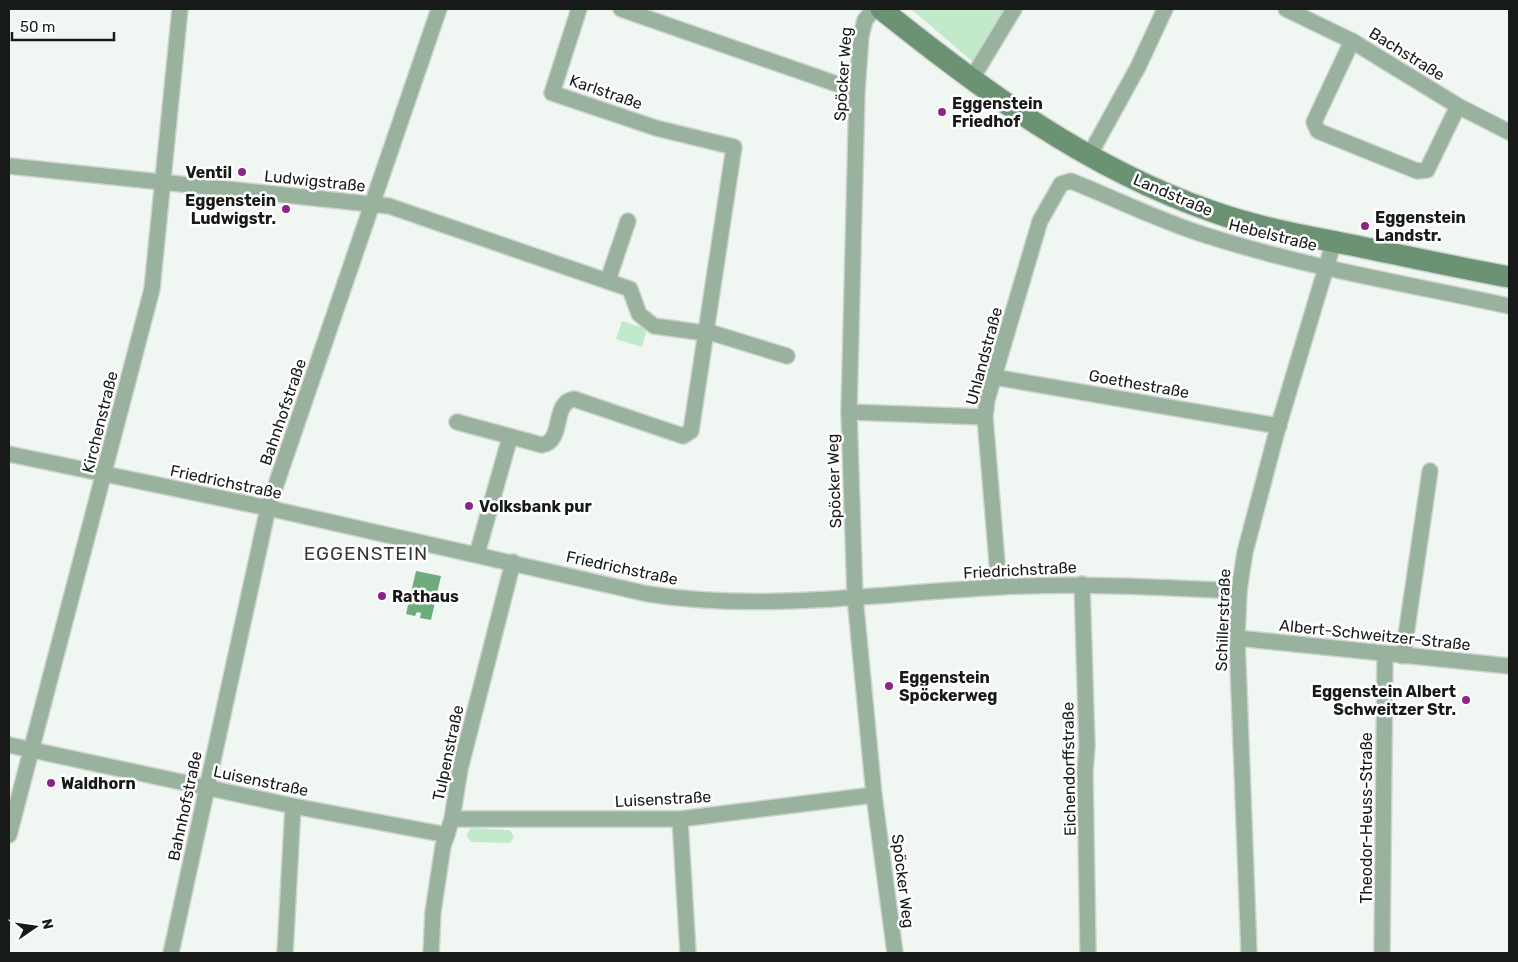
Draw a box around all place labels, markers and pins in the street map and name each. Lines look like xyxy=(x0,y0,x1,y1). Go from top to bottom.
place label: Eggenstein Friedhof xyxy=(952,94,1043,131)
marker: Eggenstein Friedhof xyxy=(936,106,948,118)
place label: Ventil xyxy=(185,163,232,182)
marker: Ventil xyxy=(236,166,248,178)
place label: Eggenstein Ludwigstr. xyxy=(185,191,276,228)
marker: Eggenstein Ludwigstr. xyxy=(280,203,292,215)
place label: Eggenstein Landstr. xyxy=(1375,208,1466,245)
marker: Eggenstein Landstr. xyxy=(1359,220,1371,232)
place label: Volksbank pur xyxy=(479,497,592,516)
marker: Volksbank pur xyxy=(463,500,475,512)
place label: Rathaus xyxy=(392,587,459,606)
marker: Rathaus xyxy=(376,590,388,602)
place label: Eggenstein Spöckerweg xyxy=(899,668,998,705)
marker: Eggenstein Spöckerweg xyxy=(883,680,895,692)
place label: Eggenstein Albert Schweitzer Str. xyxy=(1312,682,1457,719)
marker: Eggenstein Albert Schweitzer Str. xyxy=(1460,694,1472,706)
place label: Waldhorn xyxy=(61,774,136,793)
marker: Waldhorn xyxy=(45,777,57,789)

